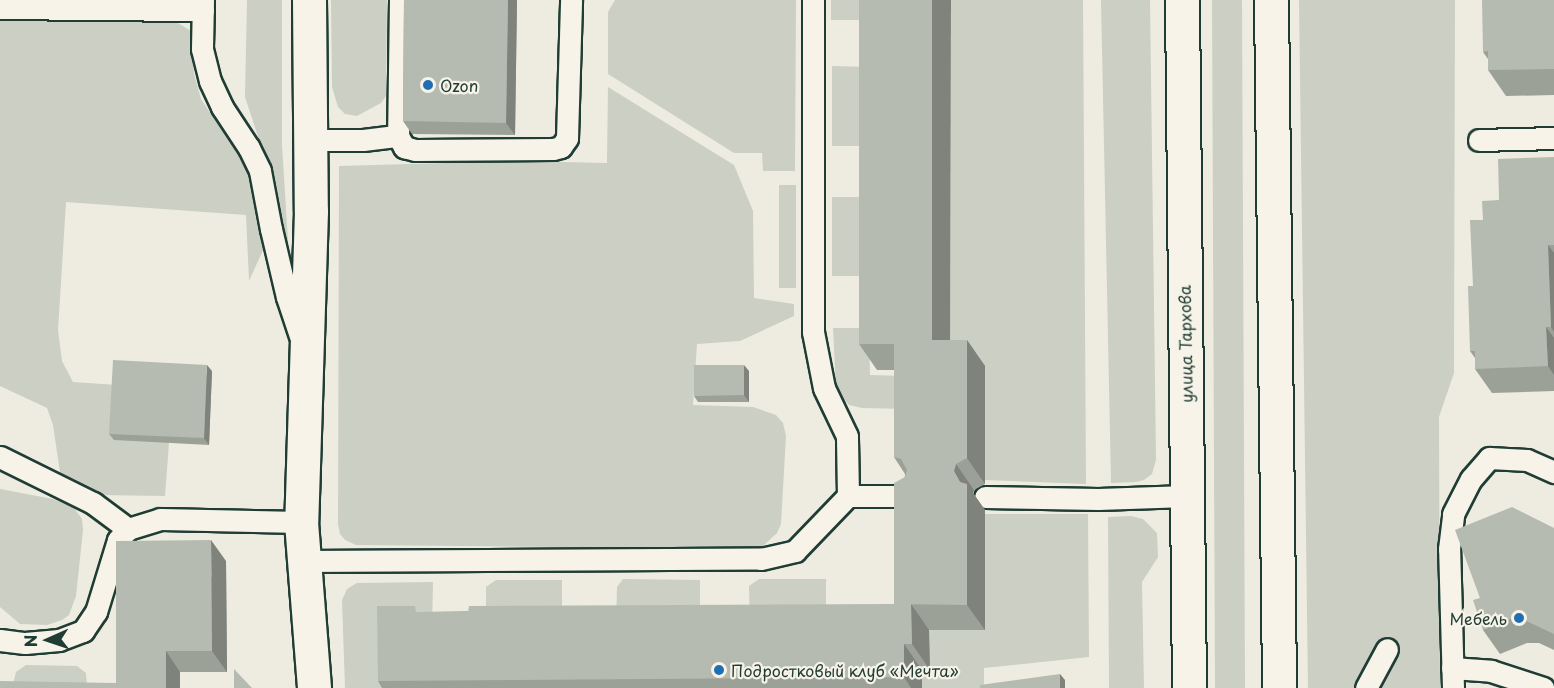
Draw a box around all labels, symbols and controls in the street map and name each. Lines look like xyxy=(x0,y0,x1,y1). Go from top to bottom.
place label: Ozon xyxy=(440,75,478,95)
marker: Ozon xyxy=(421,78,435,92)
street label: улица Тархова xyxy=(1174,285,1196,403)
place label: Мебель xyxy=(1450,608,1507,628)
north arrow xyxy=(18,610,78,670)
marker: Мебель xyxy=(1512,611,1526,625)
text: N xyxy=(18,634,42,648)
place label: Подростковый клуб «Мечта» xyxy=(731,660,959,680)
marker: Подростковый клуб «Мечта» xyxy=(712,663,726,677)

